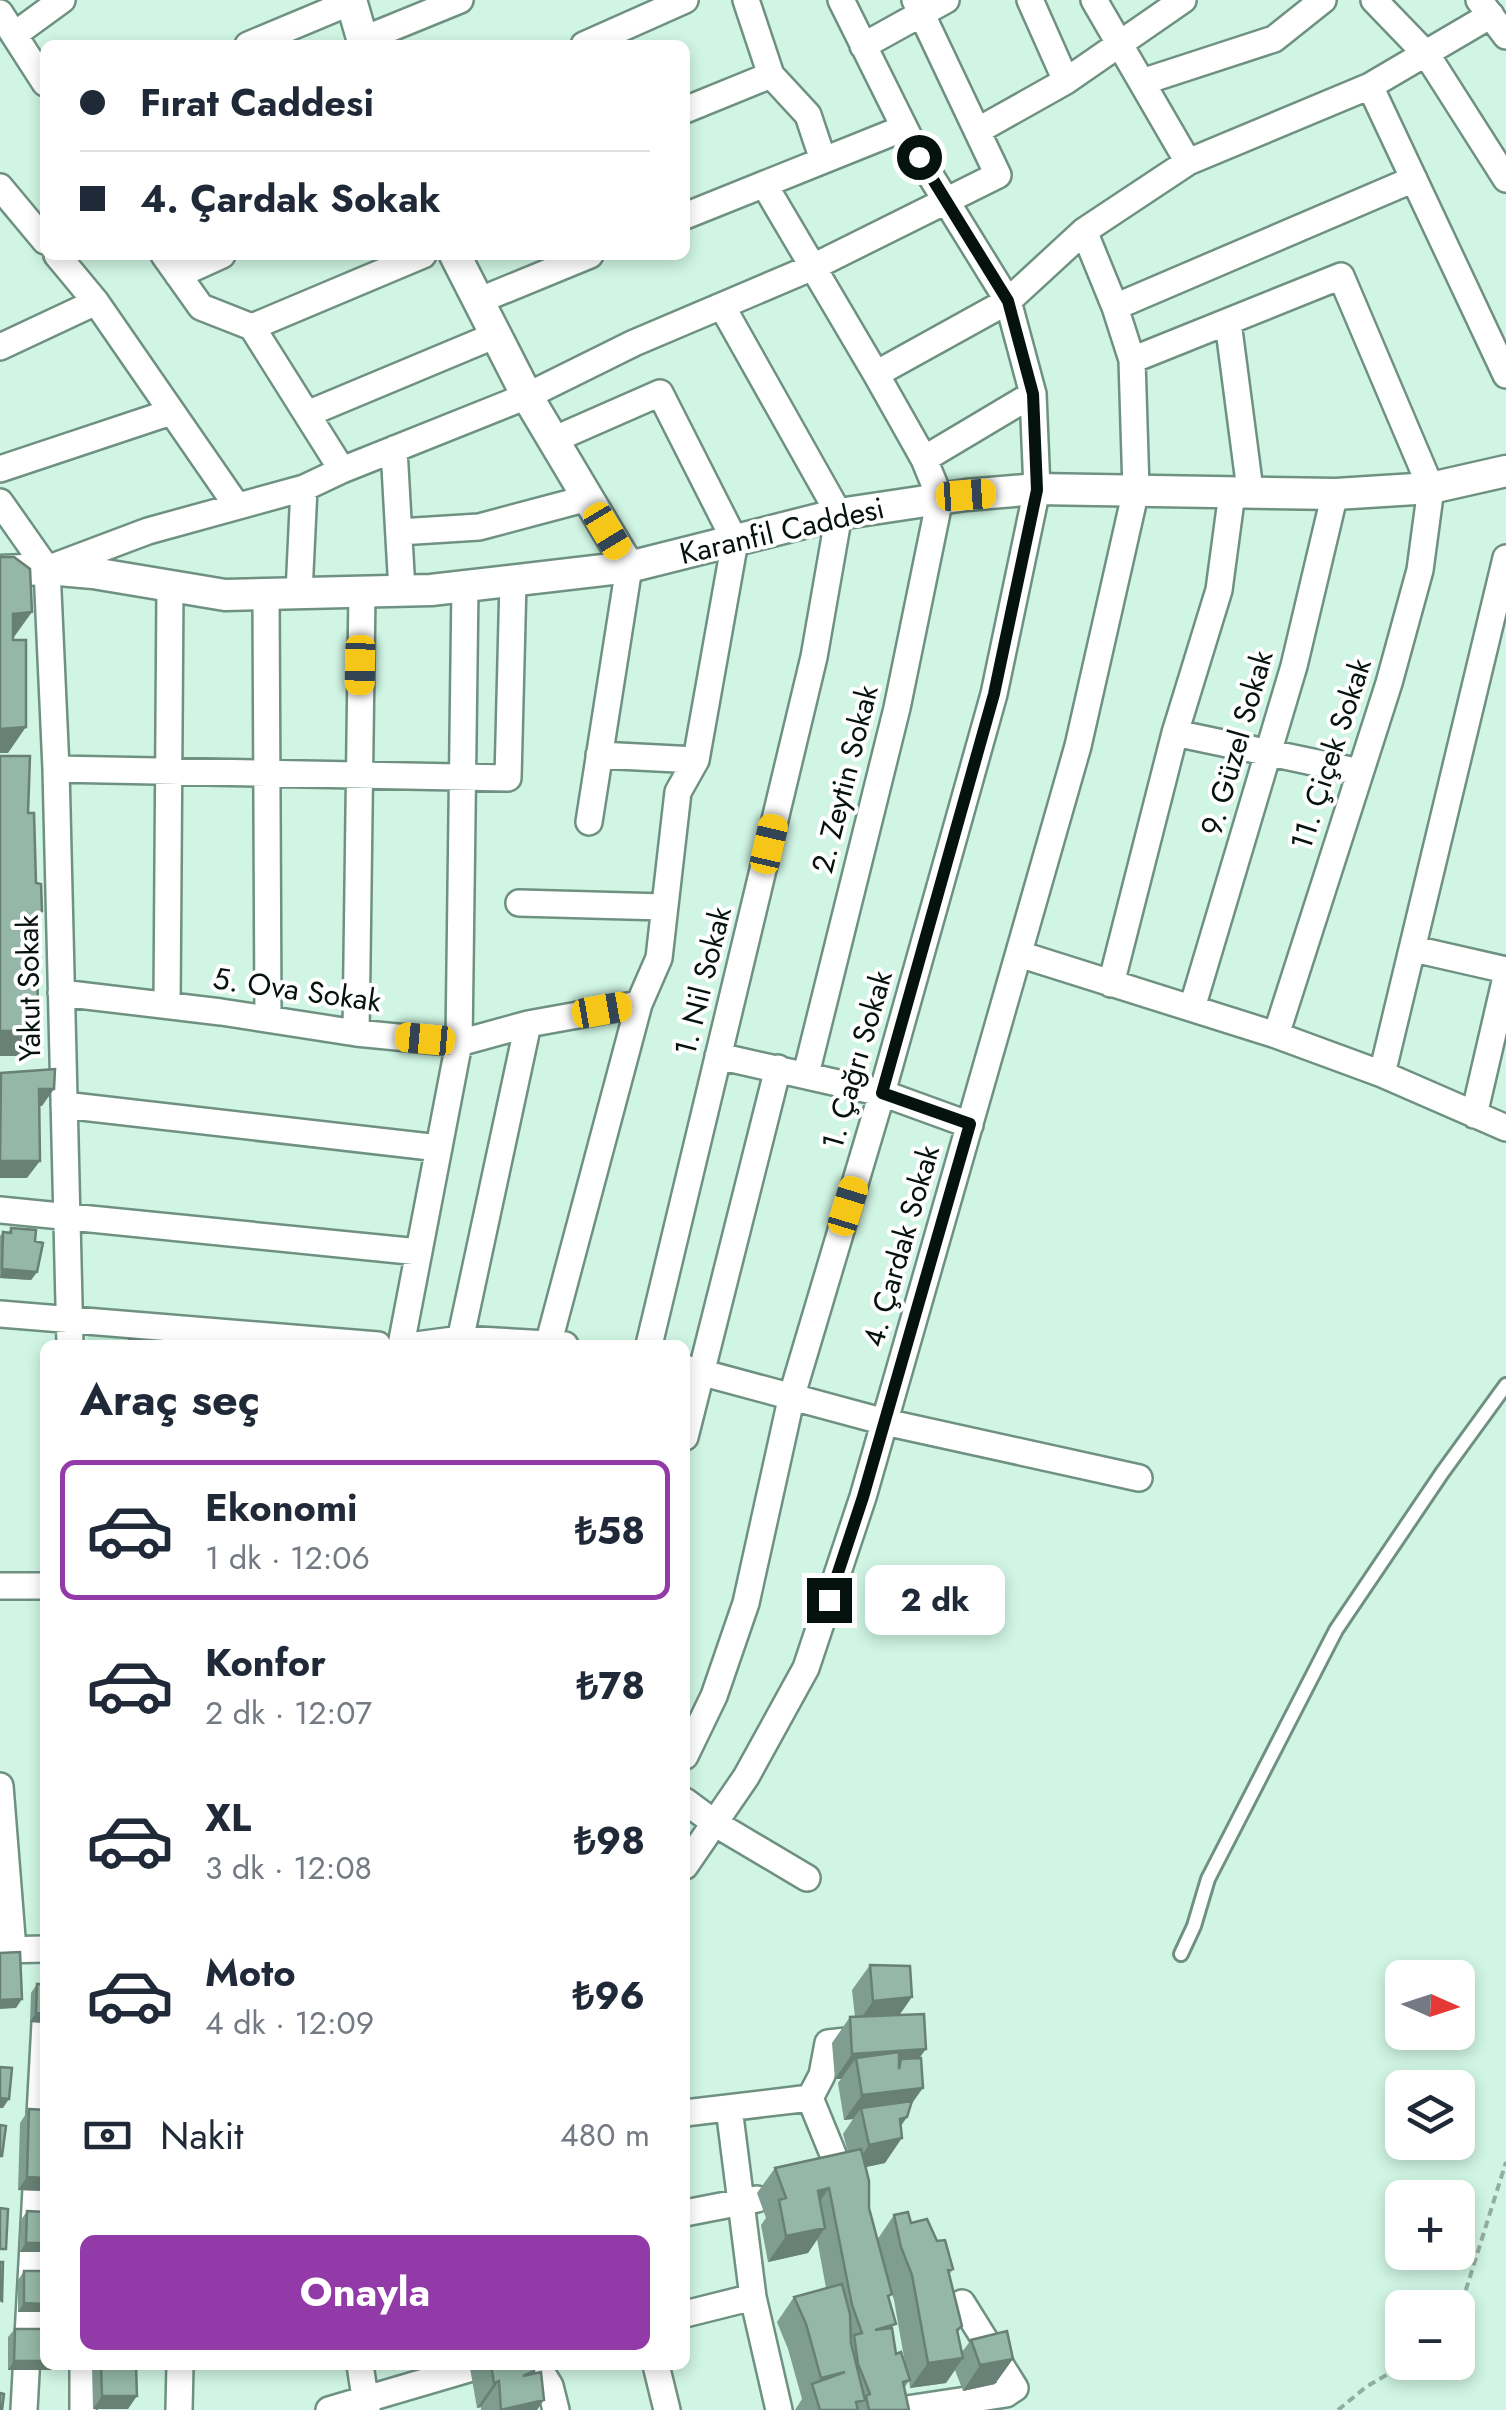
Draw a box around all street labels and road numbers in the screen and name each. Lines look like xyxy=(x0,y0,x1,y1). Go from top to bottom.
street label: Karanfil Caddesi xyxy=(675,486,888,575)
street label: 9. Güzel Sokak xyxy=(1190,645,1284,840)
street label: 11. Çiçek Sokak xyxy=(1279,652,1382,855)
street label: 2. Zeytin Sokak xyxy=(800,680,889,877)
street label: 1. Nil Sokak xyxy=(663,901,742,1060)
street label: Yakut Sokak xyxy=(6,913,51,1062)
street label: 5. Ova Sokak xyxy=(210,956,385,1023)
street label: 1. Çağrı Sokak xyxy=(810,965,903,1154)
street label: 4. Çardak Sokak xyxy=(851,1139,950,1352)

